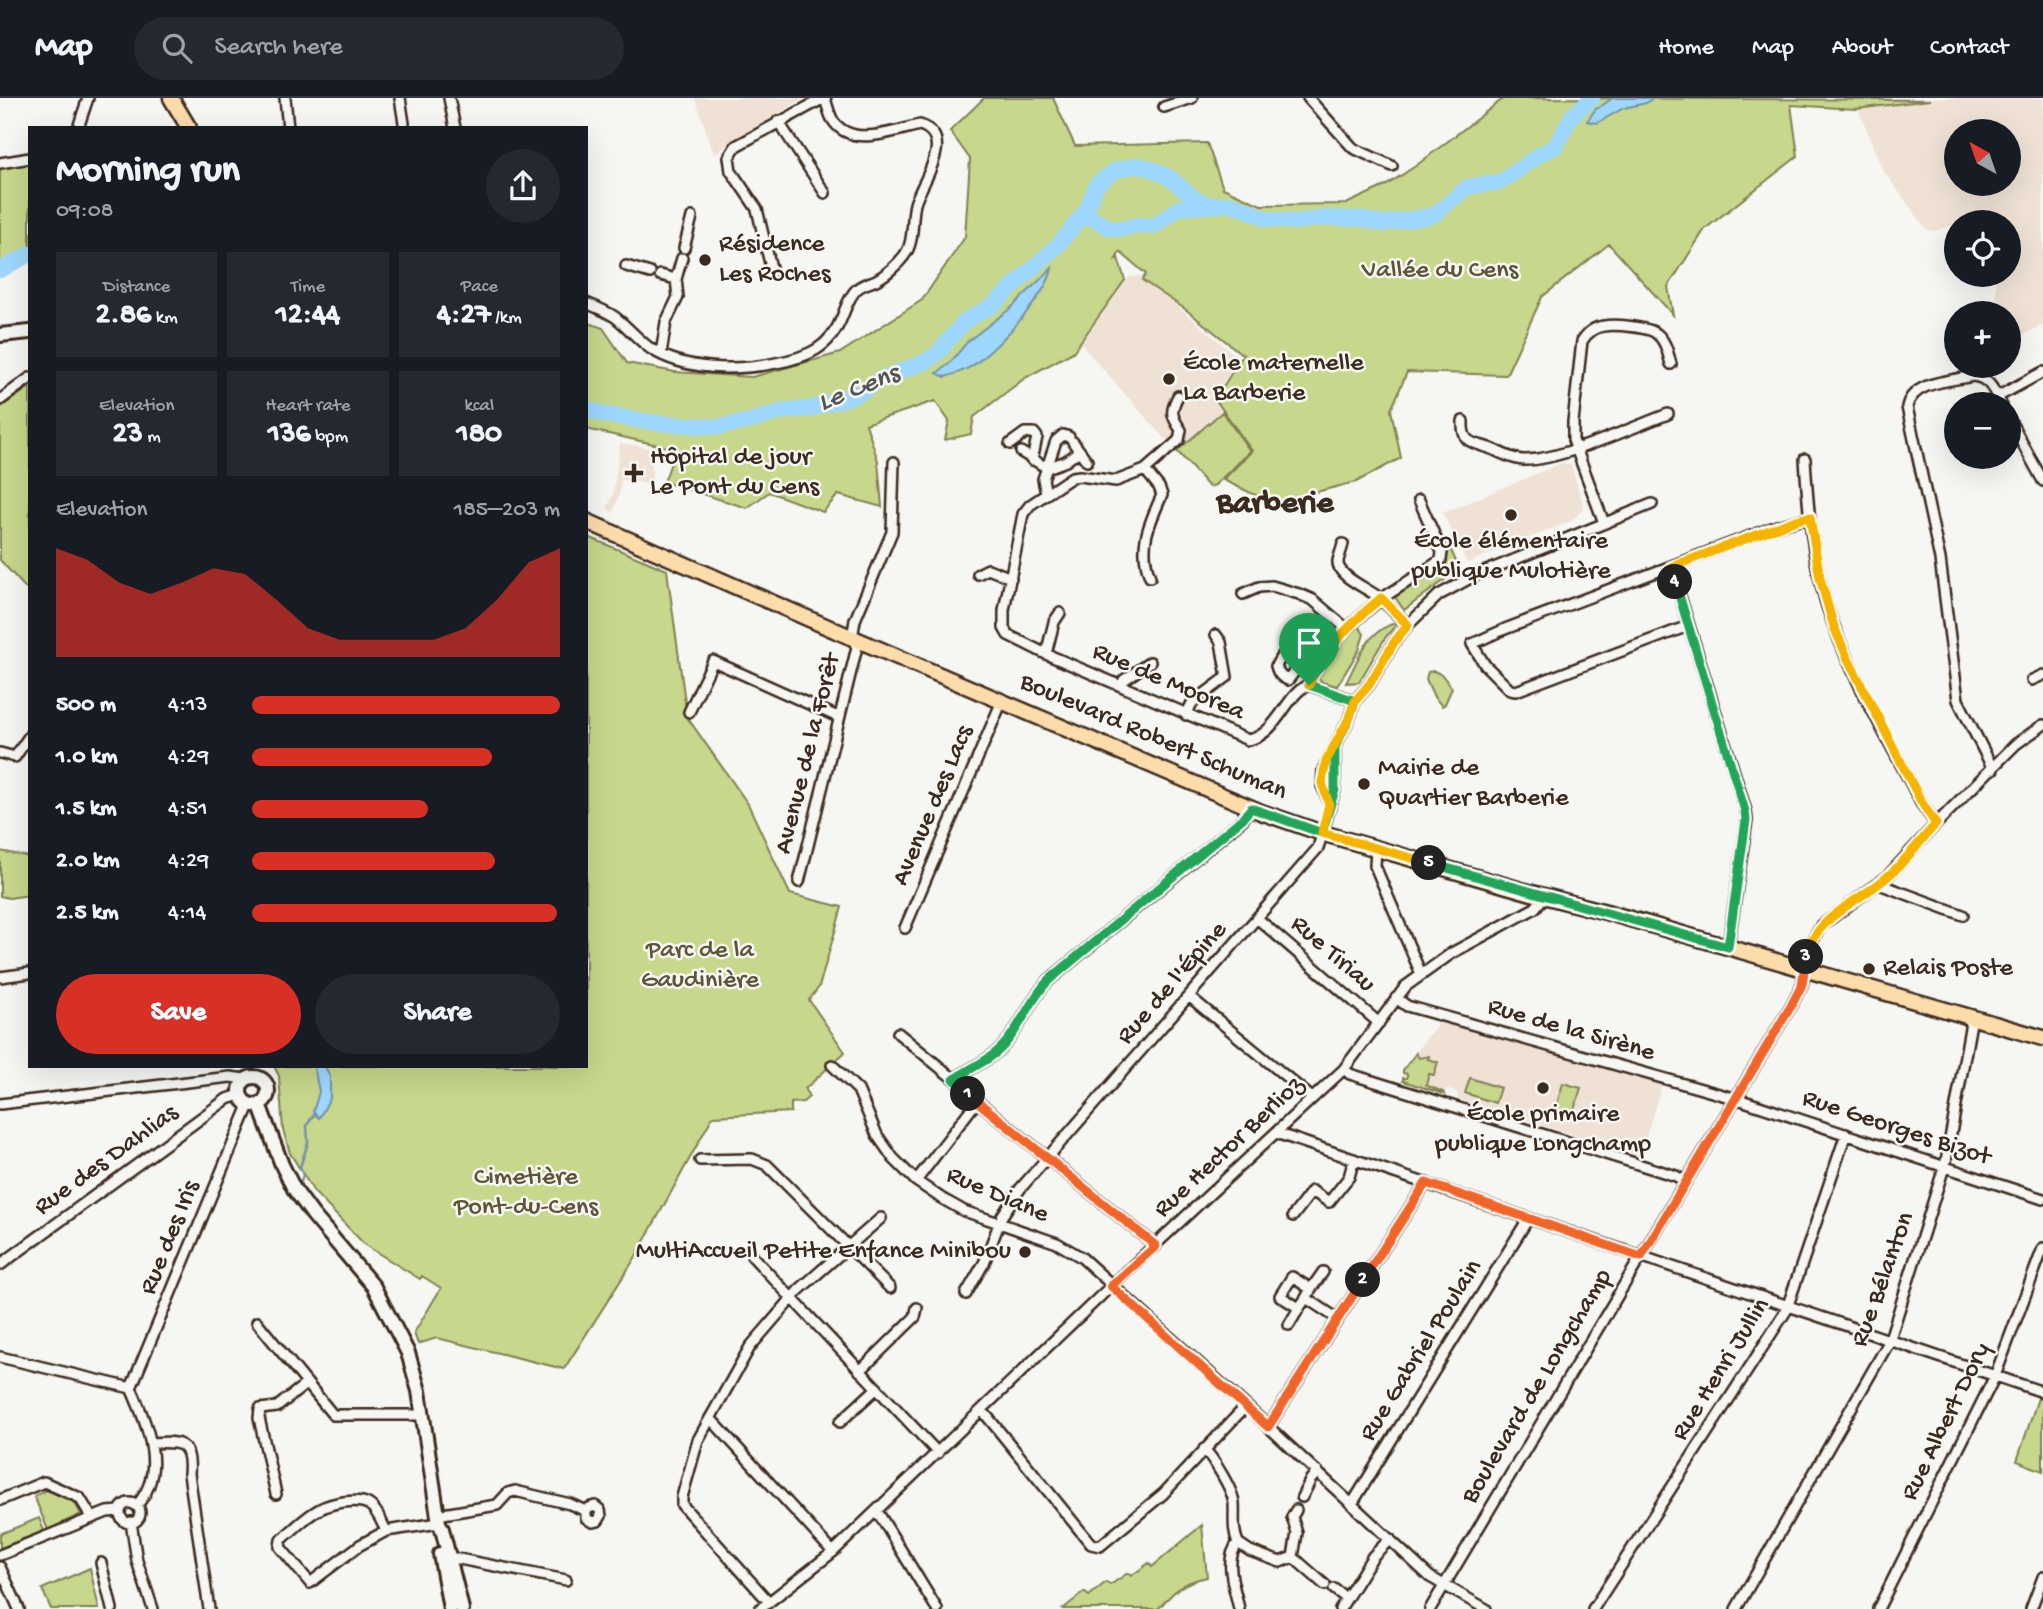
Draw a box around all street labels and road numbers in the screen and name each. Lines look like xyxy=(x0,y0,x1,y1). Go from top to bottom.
street label: Rue de Moorea xyxy=(1087,637,1250,730)
street label: Avenue de la Forêt xyxy=(769,648,849,857)
street label: Boulevard Robert Schuman xyxy=(1014,667,1292,809)
street label: Avenue des Lacs xyxy=(886,720,982,891)
street label: Rue Tiriau xyxy=(1283,910,1381,1000)
street label: Rue de l'Épine xyxy=(1111,916,1235,1052)
street label: Rue de la Sirène xyxy=(1484,992,1659,1070)
street label: Rue Hector Berlioz xyxy=(1148,1069,1313,1226)
street label: Rue Georges Bizot xyxy=(1798,1084,1996,1175)
street label: Rue des Dahlias xyxy=(29,1098,186,1224)
street label: Rue Diane xyxy=(941,1161,1053,1232)
street label: Rue des Iris xyxy=(134,1175,208,1300)
street label: Rue Bélanton xyxy=(1845,1208,1923,1352)
street label: Rue Gabriel Poulain xyxy=(1354,1254,1491,1448)
street label: Boulevard de Longchamp xyxy=(1455,1264,1620,1511)
street label: Rue Henri Jullin xyxy=(1666,1292,1779,1447)
street label: Rue Albert Dory xyxy=(1895,1338,1999,1506)

